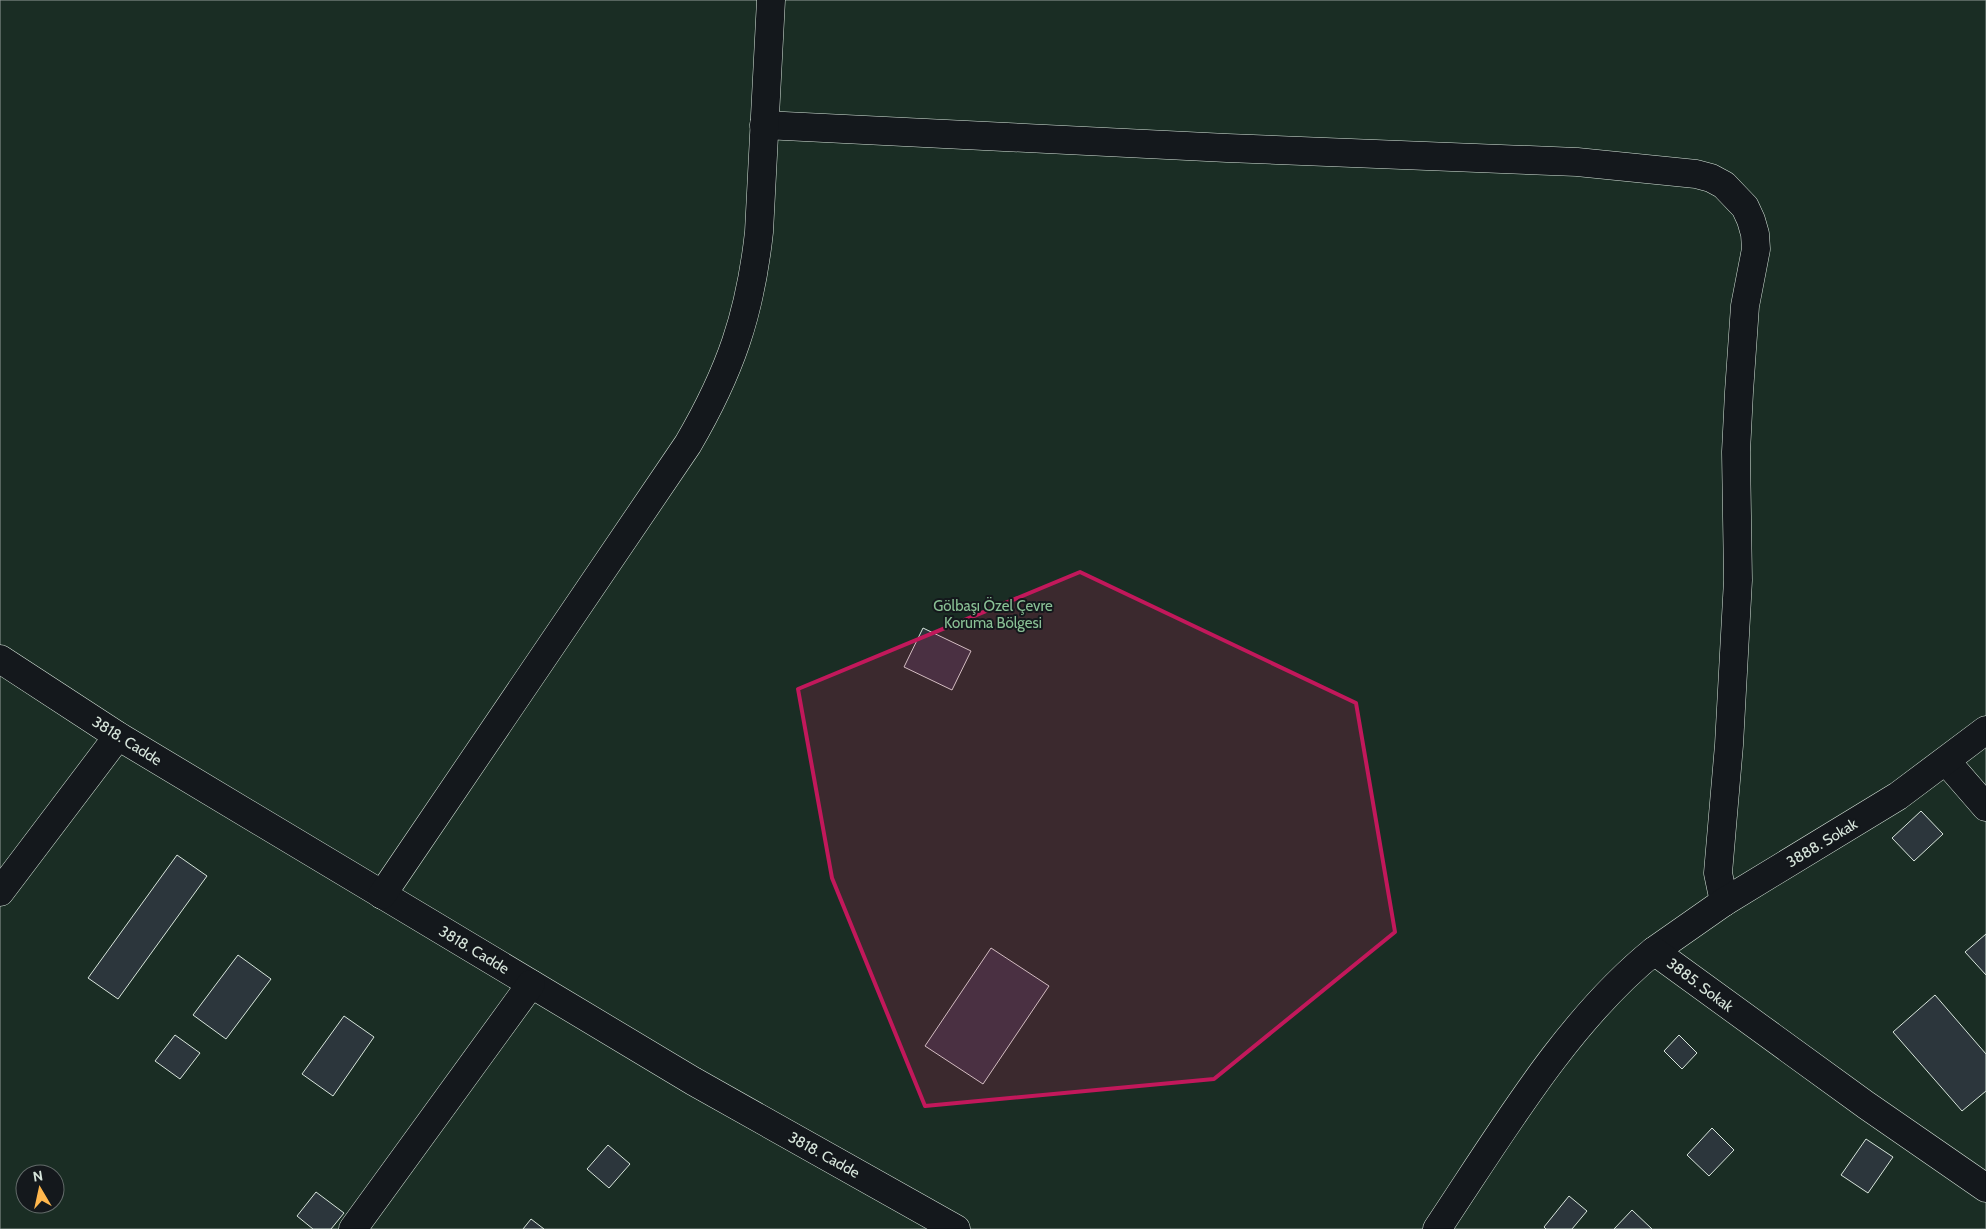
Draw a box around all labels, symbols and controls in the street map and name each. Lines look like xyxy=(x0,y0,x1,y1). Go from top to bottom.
park label: Gölbaşı Özel Çevre Koruma Bölgesi xyxy=(933,597,1053,632)
street label: 3818. Cadde xyxy=(89,713,165,770)
street label: 3888. Sokak xyxy=(1783,815,1861,871)
street label: 3818. Cadde xyxy=(436,922,513,978)
street label: 3885. Sokak xyxy=(1663,954,1737,1016)
street label: 3818. Cadde xyxy=(785,1128,863,1182)
north arrow xyxy=(15,1164,65,1214)
text: N xyxy=(32,1166,44,1186)

